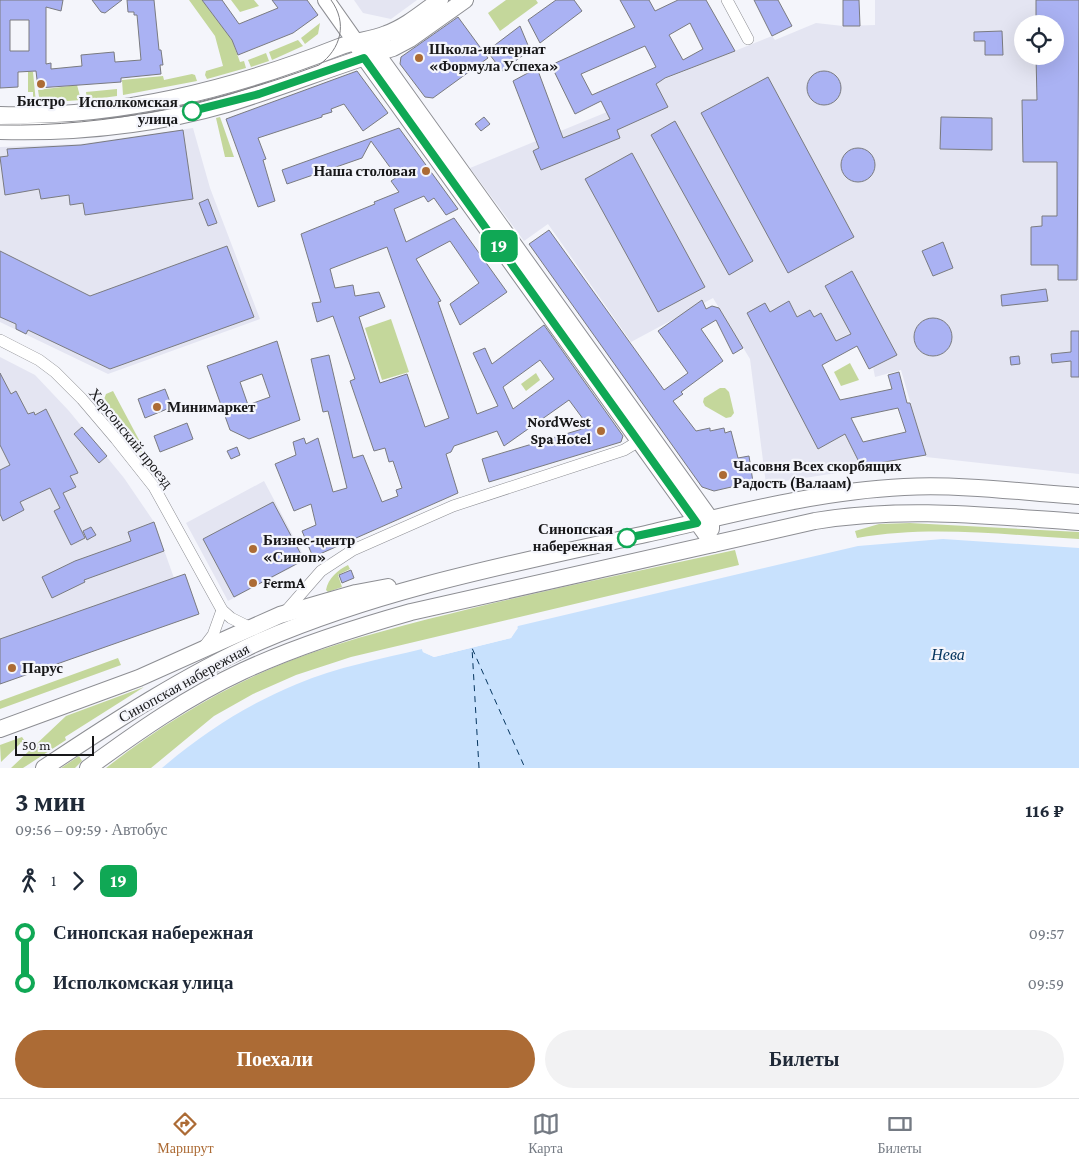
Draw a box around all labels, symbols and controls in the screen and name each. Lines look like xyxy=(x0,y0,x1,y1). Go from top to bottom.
map controls xyxy=(1014,15,1064,65)
button: locate xyxy=(1014,15,1064,65)
place label: Школа-интернат «Формула Успеха» xyxy=(429,41,558,74)
marker: Школа-интернат «Формула Успеха» xyxy=(413,52,425,64)
marker: Бистро xyxy=(35,78,47,90)
place label: Бистро xyxy=(17,93,65,109)
place label: Исполкомская улица xyxy=(79,94,178,127)
marker: Исполкомская улица xyxy=(182,101,202,121)
place label: Наша столовая xyxy=(313,163,416,179)
marker: Наша столовая xyxy=(420,165,432,177)
line badge: 19 xyxy=(476,230,522,262)
text: 19 xyxy=(491,236,507,256)
street label: Херсонский проезд xyxy=(86,385,176,491)
place label: Минимаркет xyxy=(167,399,256,415)
marker: Минимаркет xyxy=(151,401,163,413)
place label: NordWest Spa Hotel xyxy=(527,414,592,447)
marker: NordWest Spa Hotel xyxy=(595,425,607,437)
place label: Часовня Всех скорбящих Радость (Валаам) xyxy=(733,458,902,492)
marker: Часовня Всех скорбящих Радость (Валаам) xyxy=(717,469,729,481)
place label: Синопская набережная xyxy=(533,521,613,554)
marker: Синопская набережная xyxy=(617,528,637,548)
place label: Бизнес-центр «Синоп» xyxy=(263,532,355,565)
marker: Бизнес-центр «Синоп» xyxy=(247,543,259,555)
place label: FermA xyxy=(263,575,306,591)
marker: FermA xyxy=(247,577,259,589)
street label: Синопская набережная xyxy=(116,640,252,726)
water label: Нева xyxy=(930,646,965,663)
place label: Парус xyxy=(22,660,63,676)
marker: Парус xyxy=(6,662,18,674)
scale bar xyxy=(15,733,94,756)
text: 50 m xyxy=(22,737,50,753)
text: 3 мин xyxy=(15,786,85,817)
text: 116 ₽ xyxy=(1025,800,1064,821)
text: 09:56 – 09:59 · Автобус xyxy=(15,821,168,838)
icon: walk xyxy=(15,867,43,895)
icon: forward xyxy=(64,867,92,895)
text: 19 xyxy=(110,871,127,891)
text: 1 xyxy=(51,872,56,889)
text: Синопская набережная xyxy=(53,922,253,943)
text: 09:57 xyxy=(1029,925,1064,942)
text: Исполкомская улица xyxy=(53,972,233,993)
text: 09:59 xyxy=(1028,975,1064,992)
button: Поехали xyxy=(15,1030,535,1088)
button: Билеты xyxy=(545,1030,1064,1088)
tab: Маршрут xyxy=(157,1110,214,1157)
tab: Карта xyxy=(528,1110,563,1157)
tab: Билеты xyxy=(877,1110,922,1157)

